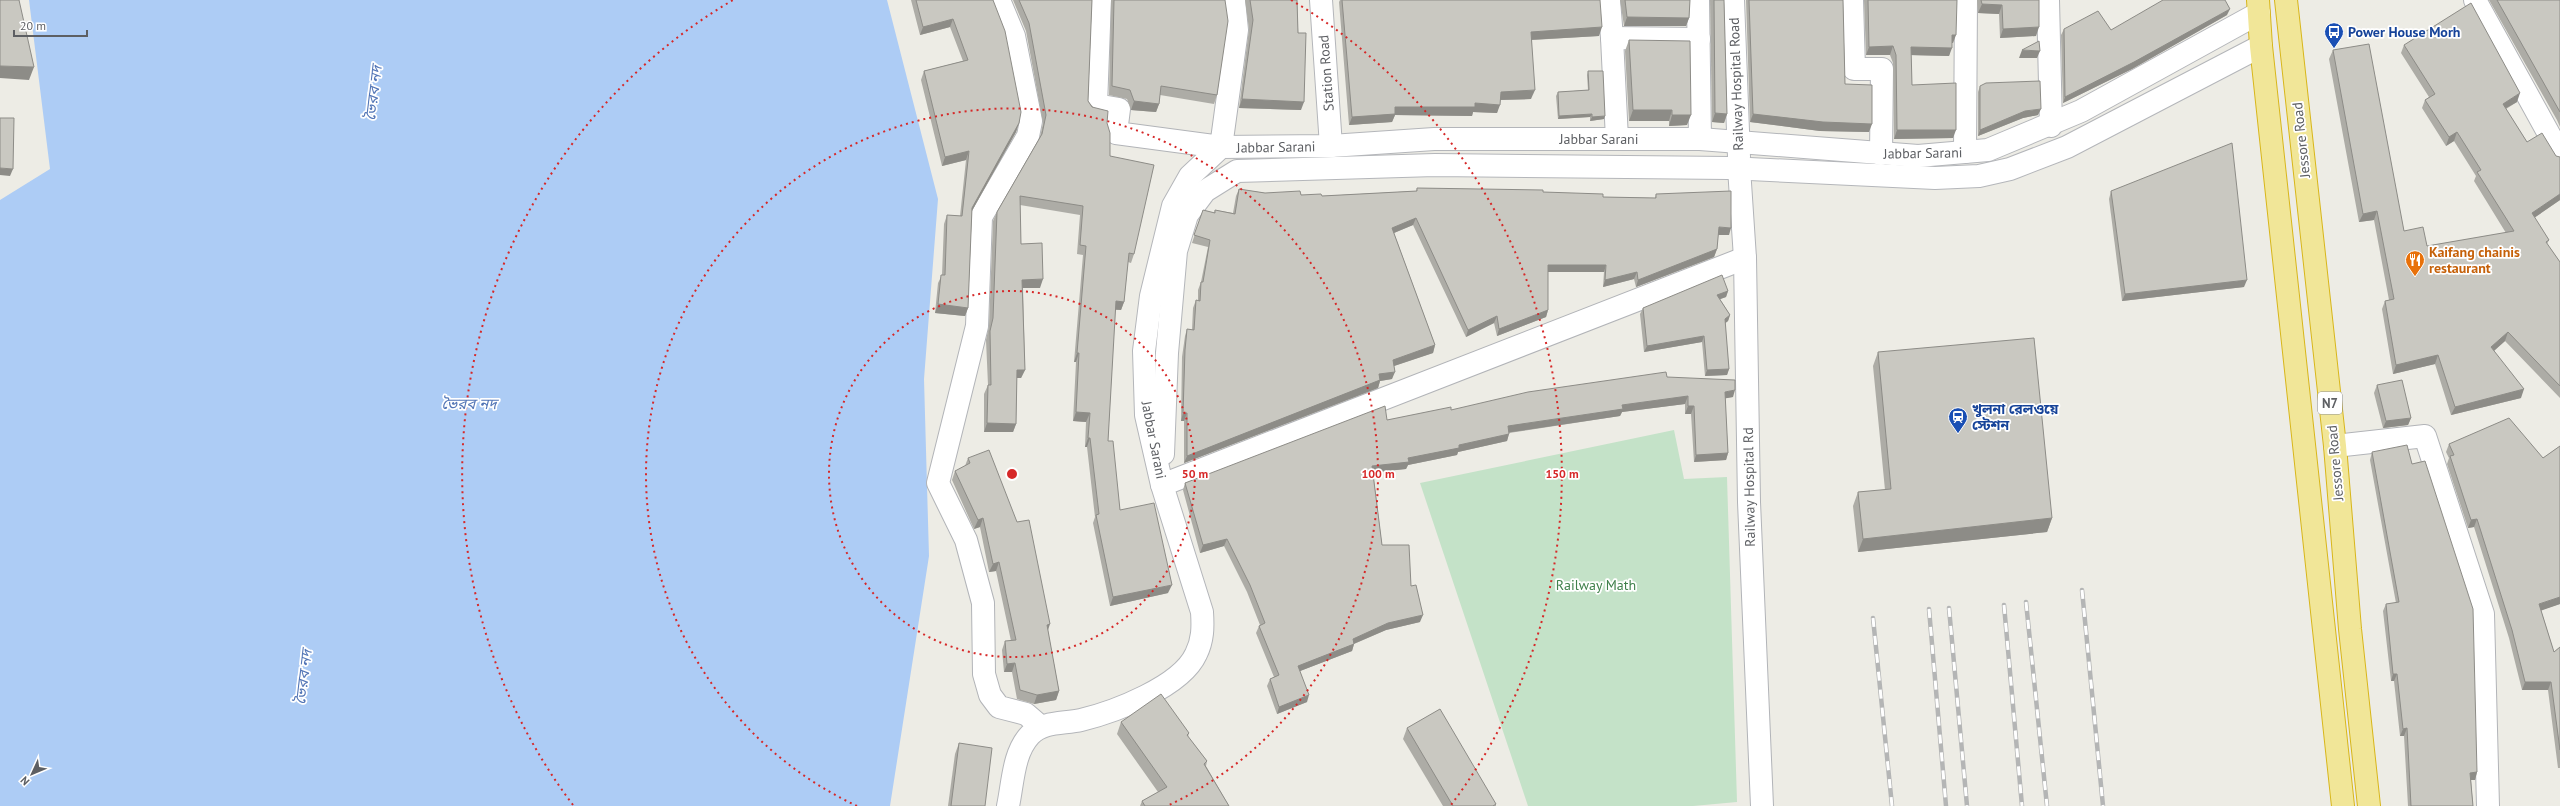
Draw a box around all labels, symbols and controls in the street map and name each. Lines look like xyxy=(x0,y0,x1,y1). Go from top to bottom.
scale bar xyxy=(14,12,87,38)
street label: Railway Hospital Road xyxy=(1725,17,1747,151)
text: 20 m xyxy=(20,18,46,33)
bus stop icon: Power House Morh xyxy=(2323,21,2345,49)
place label: Power House Morh xyxy=(2348,23,2460,41)
street label: Station Road xyxy=(1314,34,1338,112)
water label: ভৈরব নদ xyxy=(360,62,386,122)
street label: Jessore Road xyxy=(2288,101,2314,180)
street label: Jabbar Sarani xyxy=(1558,130,1639,148)
street label: Jabbar Sarani xyxy=(1235,137,1316,157)
street label: Jabbar Sarani xyxy=(1882,143,1963,163)
place label: Kaifang chainis restaurant xyxy=(2429,243,2520,277)
restaurant icon: Kaifang chainis restaurant xyxy=(2404,249,2426,277)
road number: N7 xyxy=(2318,392,2342,414)
water label: ভৈরব নদ xyxy=(441,394,499,413)
street label: Jabbar Sarani xyxy=(1137,398,1170,481)
place label: খুলনা রেলওয়ে স্টেশন xyxy=(1972,400,2059,434)
station icon: খুলনা রেলওয়ে স্টেশন xyxy=(1947,406,1969,434)
street label: Jessore Road xyxy=(2323,424,2347,503)
street label: Railway Hospital Rd xyxy=(1739,427,1759,547)
text: 50 m xyxy=(1182,466,1208,481)
text: 100 m xyxy=(1361,466,1395,481)
text: 150 m xyxy=(1545,466,1579,481)
centre of rings xyxy=(1005,467,1019,481)
park label: Railway Math xyxy=(1556,576,1636,594)
water label: ভৈরব নদ xyxy=(290,646,316,706)
north arrow xyxy=(12,754,52,794)
text: N xyxy=(17,773,32,788)

